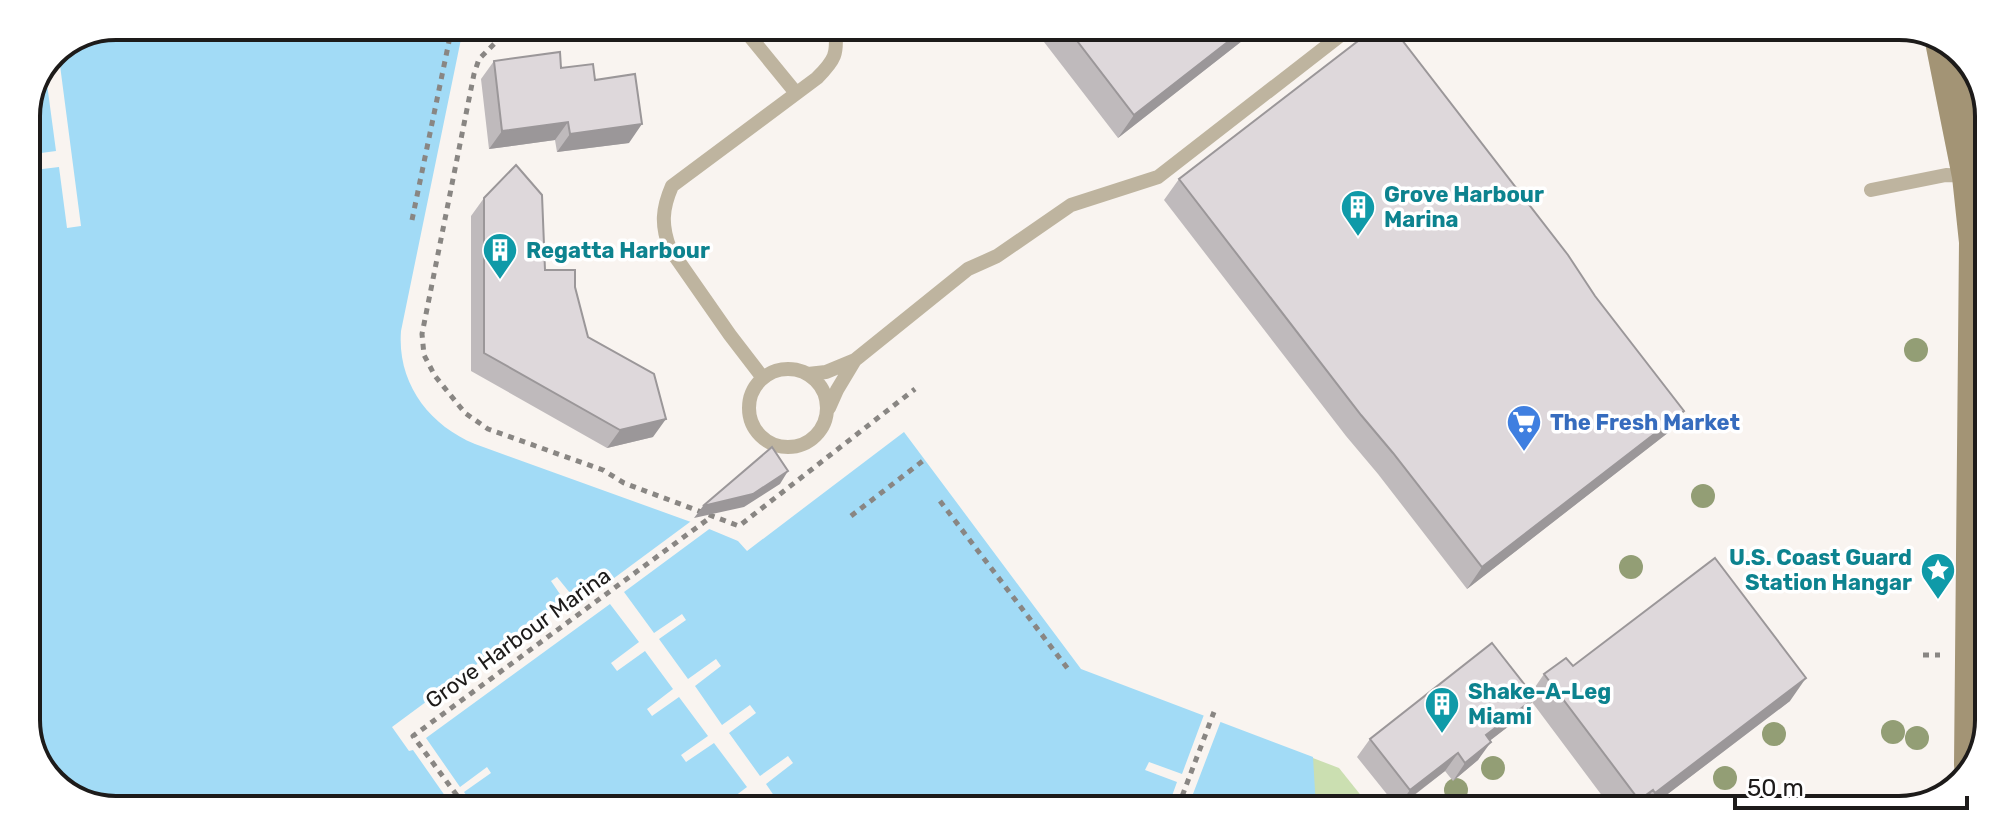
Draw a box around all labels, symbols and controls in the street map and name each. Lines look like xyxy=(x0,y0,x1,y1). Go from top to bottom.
place label: Grove Harbour Marina xyxy=(1384,181,1544,233)
building icon: Grove Harbour Marina xyxy=(1339,188,1377,238)
building icon: Regatta Harbour xyxy=(481,231,519,281)
place label: Regatta Harbour xyxy=(526,237,710,264)
supermarket icon: The Fresh Market xyxy=(1505,403,1543,453)
place label: The Fresh Market xyxy=(1550,409,1740,436)
place label: U.S. Coast Guard Station Hangar xyxy=(1729,544,1912,596)
place icon: U.S. Coast Guard Station Hangar xyxy=(1919,551,1957,601)
street label: Grove Harbour Marina xyxy=(420,562,616,714)
place label: Shake-A-Leg Miami xyxy=(1468,678,1611,730)
building icon: Shake-A-Leg Miami xyxy=(1423,685,1461,735)
scale bar xyxy=(1735,760,1967,810)
text: 50 m xyxy=(1747,774,1804,802)

